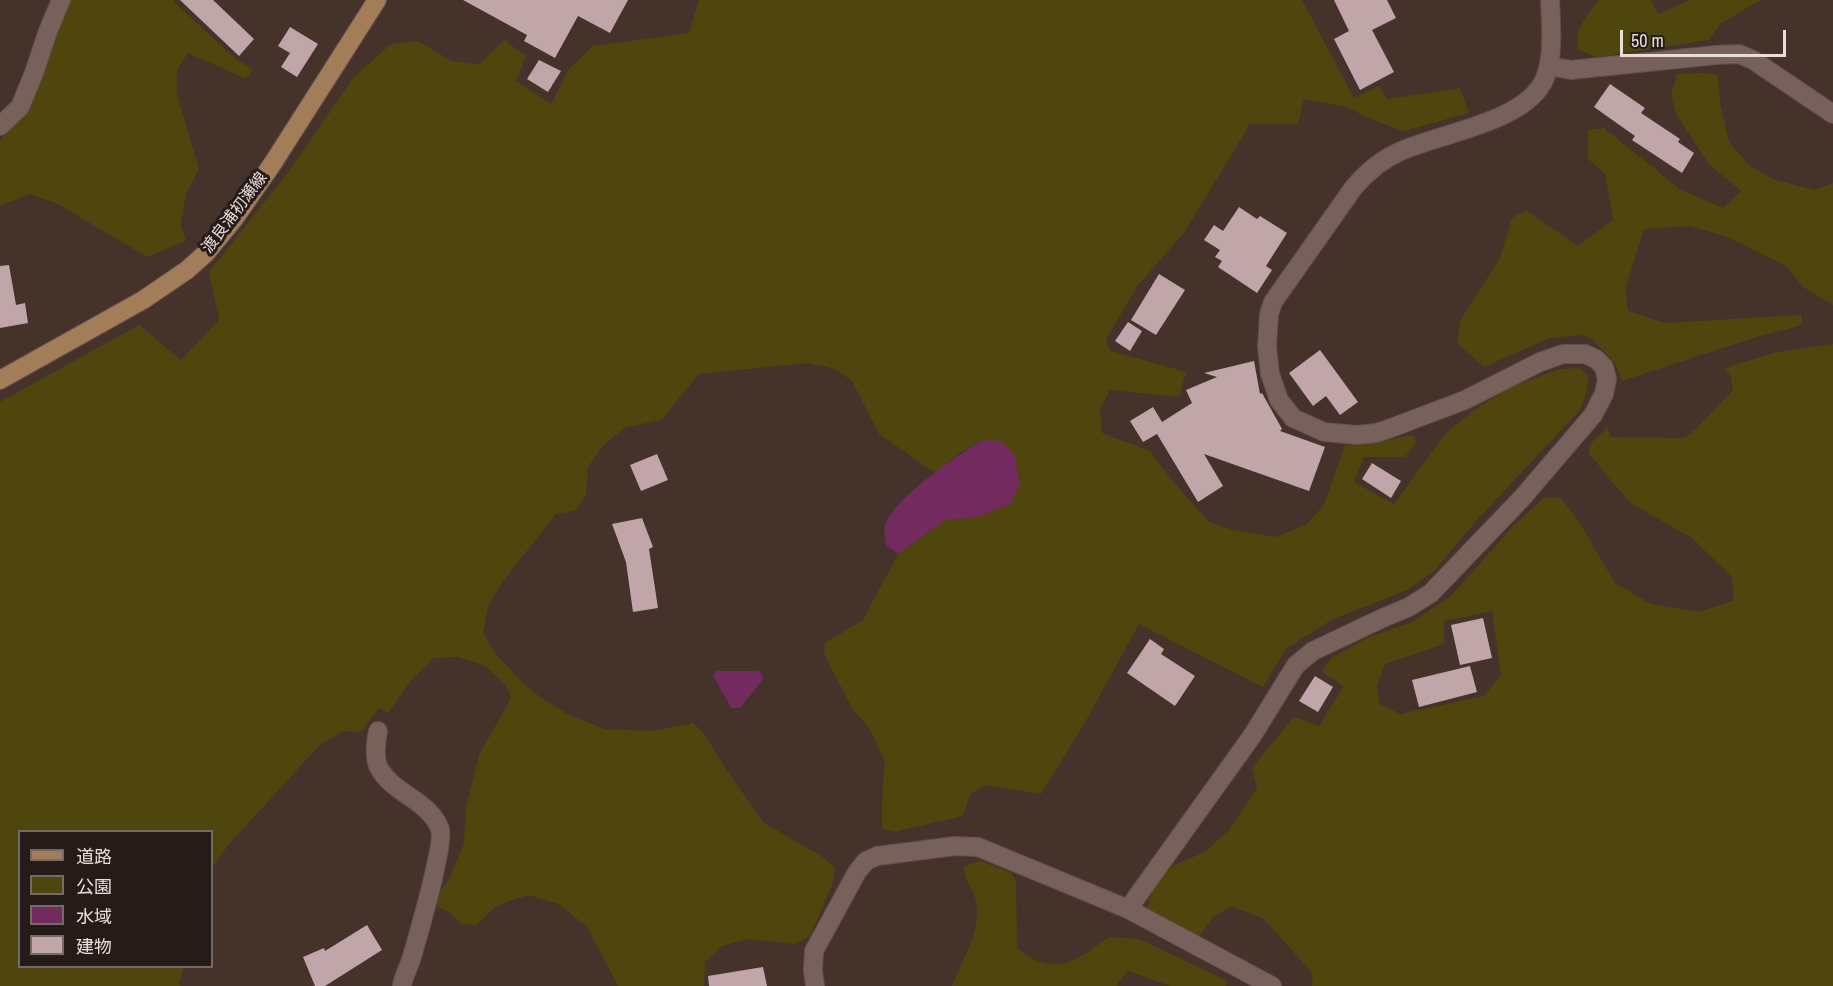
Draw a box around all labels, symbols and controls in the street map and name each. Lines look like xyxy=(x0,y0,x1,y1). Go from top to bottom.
scale bar xyxy=(1623,18,1790,56)
text: 50 m xyxy=(1631,28,1664,53)
street label: 渡良浦初瀬線 xyxy=(198,169,272,257)
legend xyxy=(18,830,213,968)
text: 道路 xyxy=(76,844,112,869)
text: 公園 xyxy=(76,874,112,899)
text: 水域 xyxy=(76,904,112,929)
text: 建物 xyxy=(76,934,112,959)

